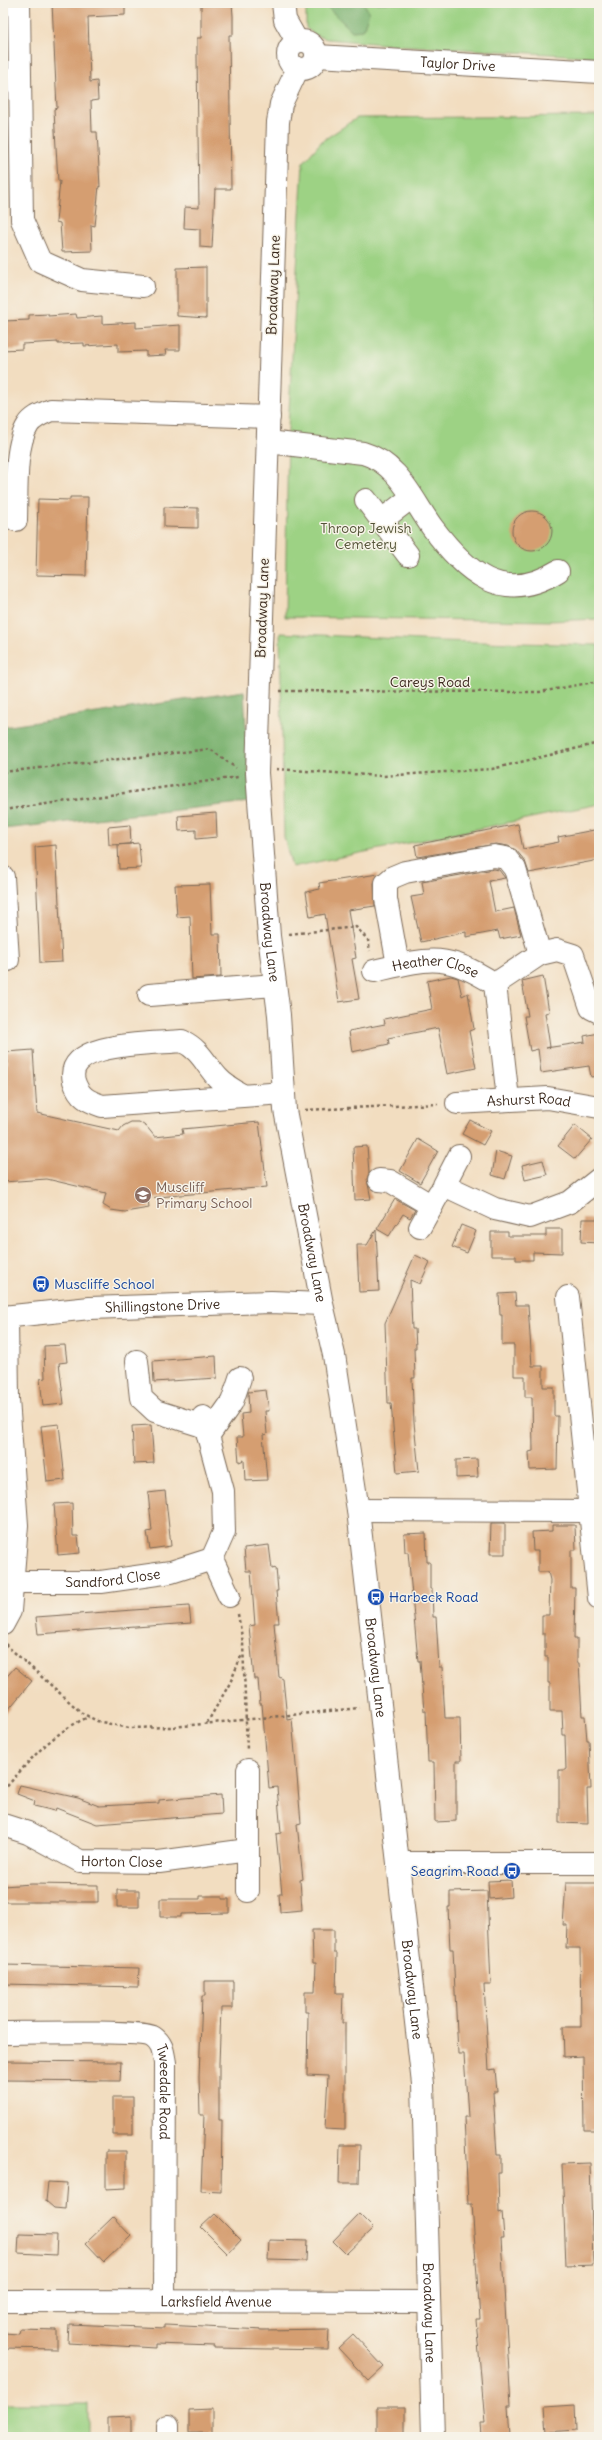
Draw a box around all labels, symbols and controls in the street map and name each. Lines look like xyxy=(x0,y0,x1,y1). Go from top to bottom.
street label: Taylor Drive xyxy=(420,53,496,75)
street label: Broadway Lane xyxy=(262,235,284,335)
park label: Throop Jewish Cemetery xyxy=(320,519,412,553)
street label: Broadway Lane xyxy=(251,558,273,658)
street label: Careys Road xyxy=(390,673,470,691)
street label: Broadway Lane xyxy=(256,882,284,983)
street label: Heather Close xyxy=(390,951,482,982)
street label: Ashurst Road xyxy=(486,1089,572,1111)
place label: Muscliff Primary School xyxy=(156,1178,252,1212)
school or university icon: Muscliff Primary School xyxy=(133,1185,153,1205)
street label: Broadway Lane xyxy=(294,1202,330,1304)
bus stop icon: Muscliffe School xyxy=(31,1274,51,1294)
place label: Muscliffe School xyxy=(54,1275,155,1293)
street label: Shillingstone Drive xyxy=(104,1295,220,1317)
street label: Sandford Close xyxy=(65,1565,162,1591)
bus stop icon: Harbeck Road xyxy=(366,1587,386,1607)
place label: Harbeck Road xyxy=(389,1588,478,1606)
street label: Broadway Lane xyxy=(361,1617,390,1718)
street label: Horton Close xyxy=(81,1852,163,1871)
bus stop icon: Seagrim Road xyxy=(502,1861,522,1881)
place label: Seagrim Road xyxy=(411,1862,499,1880)
street label: Broadway Lane xyxy=(398,1939,427,2040)
street label: Tweedale Road xyxy=(152,2041,174,2140)
street label: Broadway Lane xyxy=(419,2262,440,2363)
street label: Larksfield Avenue xyxy=(160,2292,272,2311)

